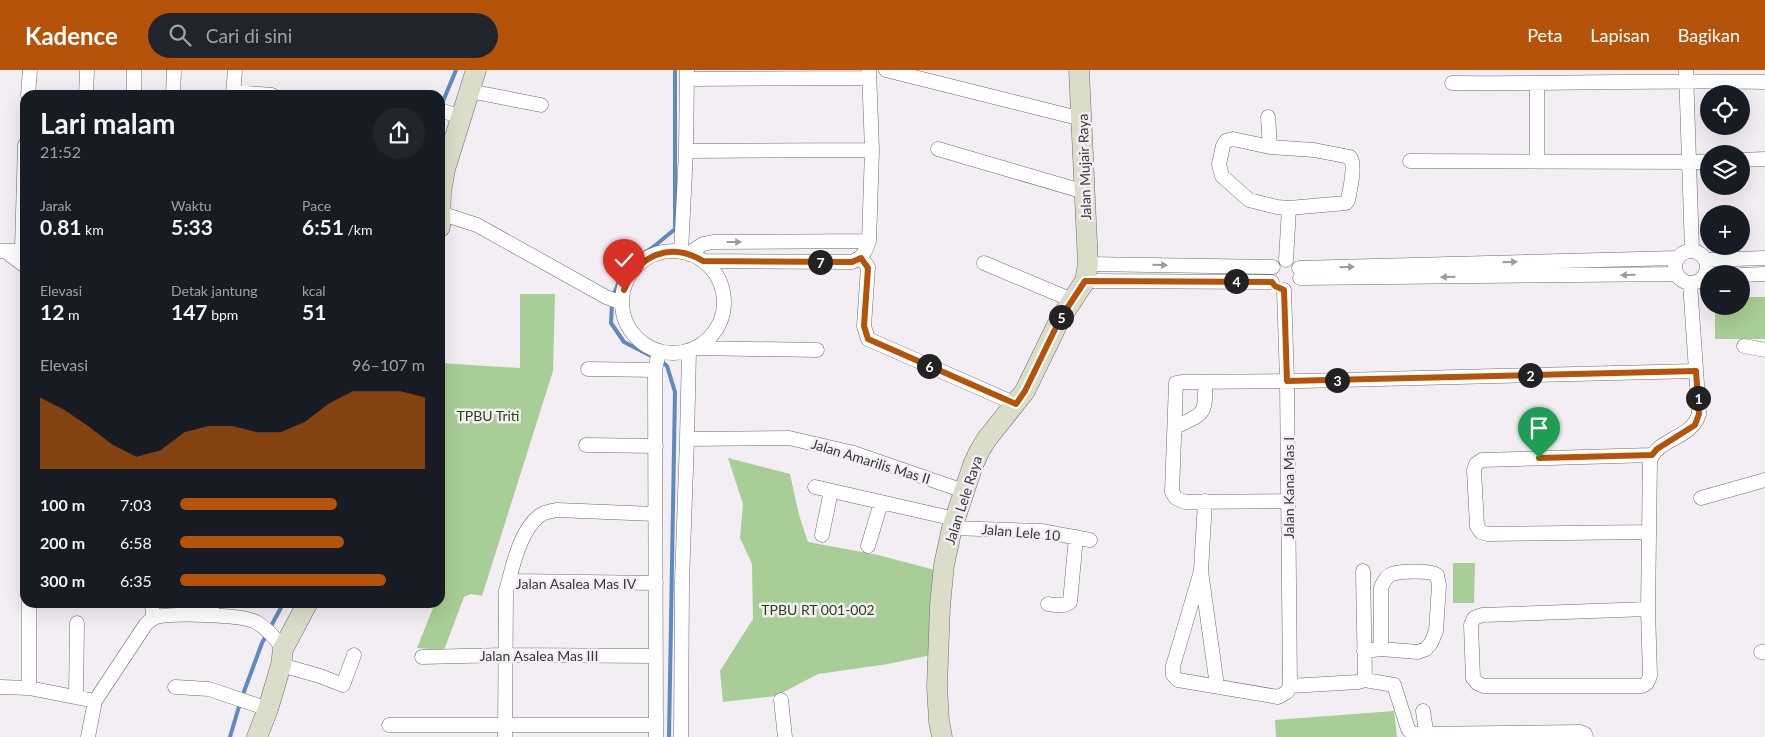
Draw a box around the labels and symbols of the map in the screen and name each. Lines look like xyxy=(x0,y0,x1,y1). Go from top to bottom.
street label: Jalan Mujair Raya xyxy=(1074,113,1094,221)
one-way arrow xyxy=(726,238,742,246)
pin xyxy=(603,239,645,290)
pin: 7 xyxy=(808,250,832,274)
one-way arrow xyxy=(1502,258,1518,266)
one-way arrow xyxy=(1153,261,1169,269)
one-way arrow xyxy=(1340,262,1356,270)
pin: 4 xyxy=(1224,268,1248,294)
one-way arrow xyxy=(1620,271,1636,279)
one-way arrow xyxy=(1440,273,1456,281)
pin: 5 xyxy=(1048,304,1074,330)
pin: 6 xyxy=(916,354,942,378)
pin: 2 xyxy=(1518,362,1542,388)
pin: 3 xyxy=(1324,368,1350,392)
pin: 1 xyxy=(1686,386,1710,410)
park label: TPBU Triti xyxy=(457,407,520,424)
pin xyxy=(1518,407,1560,458)
street label: Jalan Amarilis Mas II xyxy=(809,435,933,487)
street label: Jalan Kana Mas I xyxy=(1280,437,1297,539)
street label: Jalan Lele Raya xyxy=(941,454,985,546)
street label: Jalan Lele 10 xyxy=(981,520,1061,544)
street label: Jalan Asalea Mas IV xyxy=(516,575,637,592)
park label: TPBU RT 001-002 xyxy=(761,601,875,618)
street label: Jalan Asalea Mas III xyxy=(480,647,598,664)

